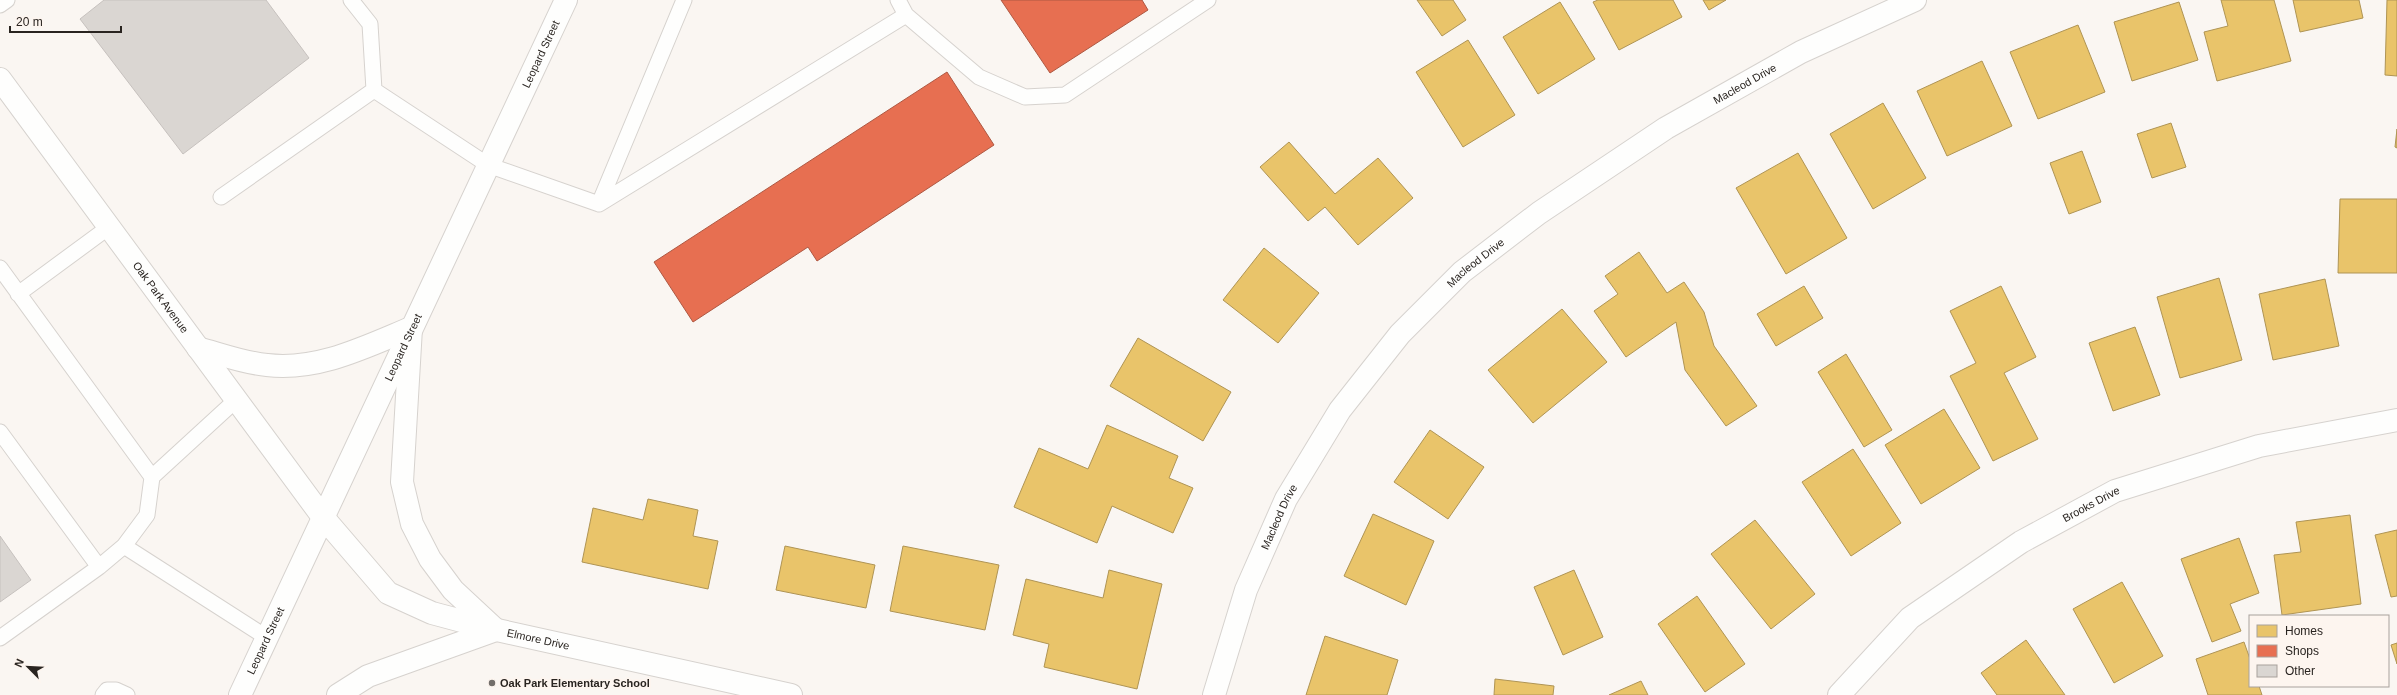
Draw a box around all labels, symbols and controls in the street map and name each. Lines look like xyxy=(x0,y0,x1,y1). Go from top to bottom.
scale bar xyxy=(10,8,121,34)
text: 20 m xyxy=(16,15,43,29)
street label: Leopard Street xyxy=(520,18,562,90)
street label: Macleod Drive xyxy=(1711,61,1778,106)
street label: Macleod Drive xyxy=(1444,236,1506,290)
street label: Oak Park Avenue xyxy=(131,259,191,335)
street label: Leopard Street xyxy=(382,312,424,383)
street label: Macleod Drive xyxy=(1259,482,1299,551)
street label: Brooks Drive xyxy=(2061,484,2121,524)
street label: Leopard Street xyxy=(245,605,286,676)
legend xyxy=(2249,615,2389,687)
text: Homes xyxy=(2285,624,2323,638)
street label: Elmore Drive xyxy=(506,626,571,652)
text: Shops xyxy=(2285,644,2319,658)
north arrow xyxy=(8,647,48,687)
text: N xyxy=(12,657,26,669)
text: Other xyxy=(2285,664,2315,678)
place label: Oak Park Elementary School xyxy=(500,677,650,689)
marker: Oak Park Elementary School xyxy=(487,678,497,688)

